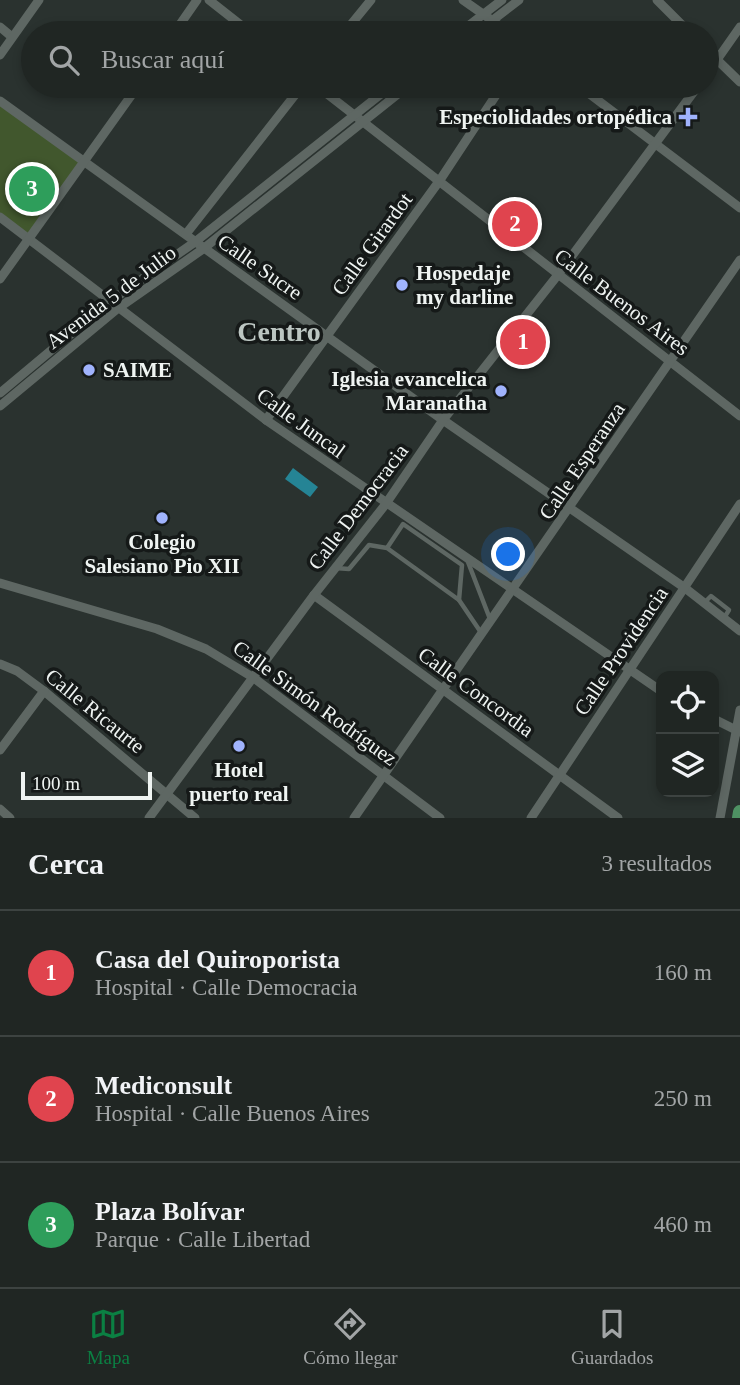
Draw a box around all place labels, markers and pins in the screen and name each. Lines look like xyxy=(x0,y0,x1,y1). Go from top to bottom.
place label: Especiolidades ortopédica xyxy=(439,105,672,129)
marker: Especiolidades ortopédica xyxy=(678,107,698,127)
pin: 3 xyxy=(9,163,55,215)
pin: 2 xyxy=(492,198,538,250)
place label: Hospedaje my darline xyxy=(416,261,513,309)
marker: Hospedaje my darline xyxy=(394,277,410,293)
pin: 1 xyxy=(500,316,546,368)
place label: SAIME xyxy=(103,358,172,382)
marker: SAIME xyxy=(81,362,97,378)
place label: Iglesia evancelica Maranatha xyxy=(331,367,487,415)
marker: Iglesia evancelica Maranatha xyxy=(493,383,509,399)
marker: Colegio Salesiano Pio XII xyxy=(154,510,170,526)
place label: Colegio Salesiano Pio XII xyxy=(84,530,240,578)
marker: Hotel puerto real xyxy=(231,738,247,754)
place label: Hotel puerto real xyxy=(189,758,289,806)

